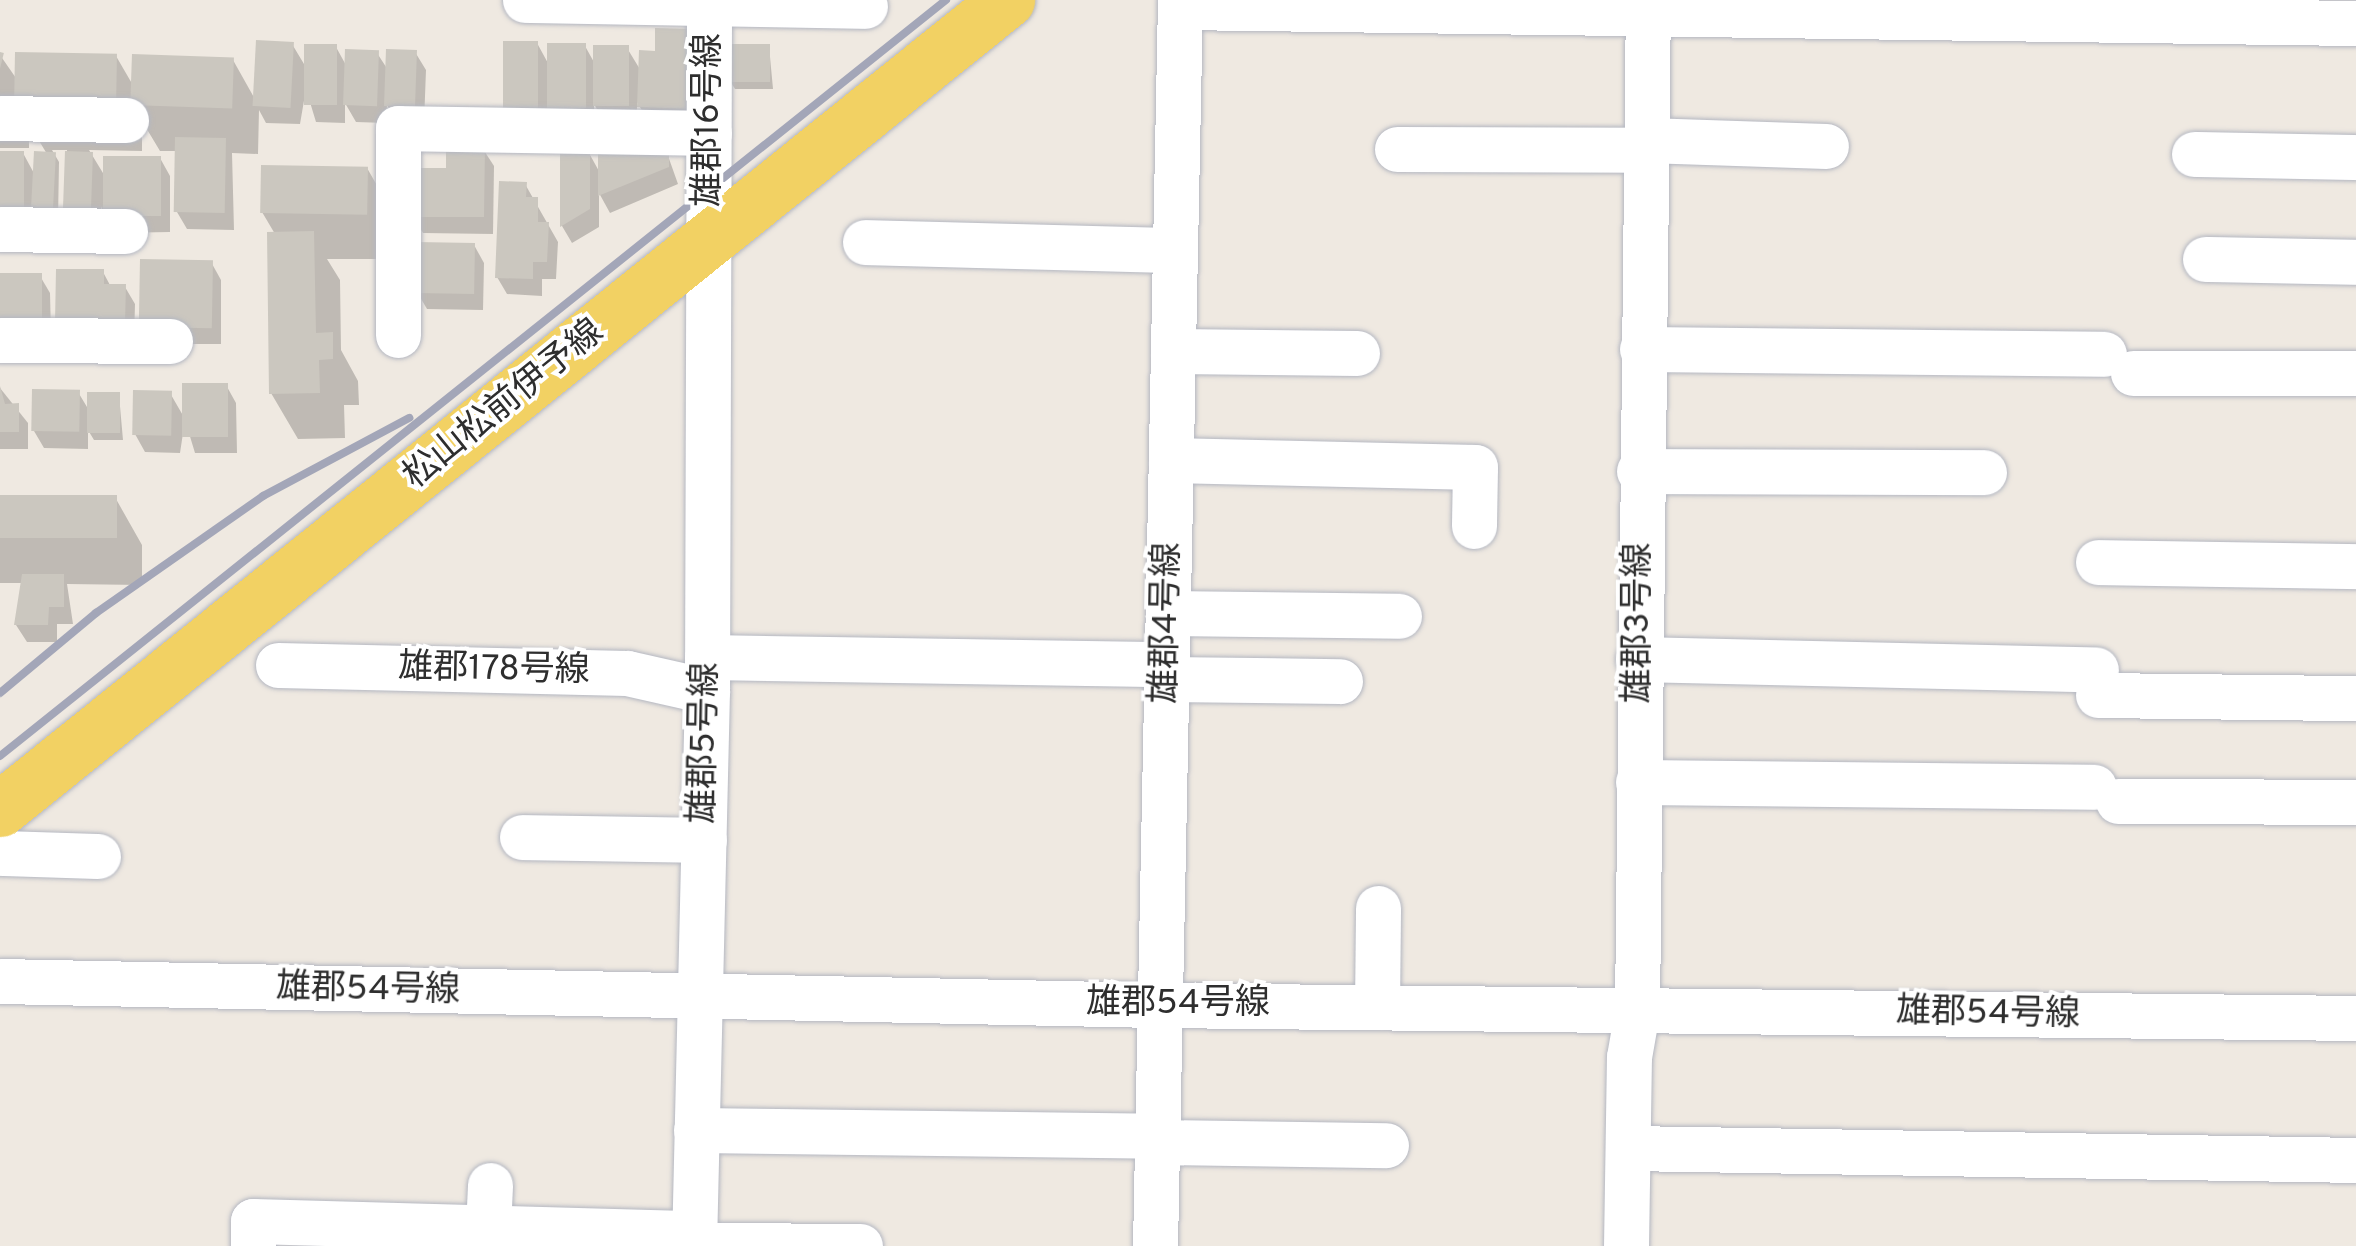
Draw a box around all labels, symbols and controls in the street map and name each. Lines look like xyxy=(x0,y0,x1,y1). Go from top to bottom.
street label: 雄郡16号線 xyxy=(688,33,730,207)
street label: 松山松前伊予線 xyxy=(396,312,612,498)
street label: 雄郡4号線 xyxy=(1145,542,1189,704)
street label: 雄郡3号線 xyxy=(1618,542,1660,704)
street label: 雄郡178号線 xyxy=(398,647,590,693)
street label: 雄郡5号線 xyxy=(683,662,727,824)
street label: 雄郡54号線 xyxy=(276,967,460,1013)
street label: 雄郡54号線 xyxy=(1086,983,1270,1025)
street label: 雄郡54号線 xyxy=(1896,991,2080,1037)

